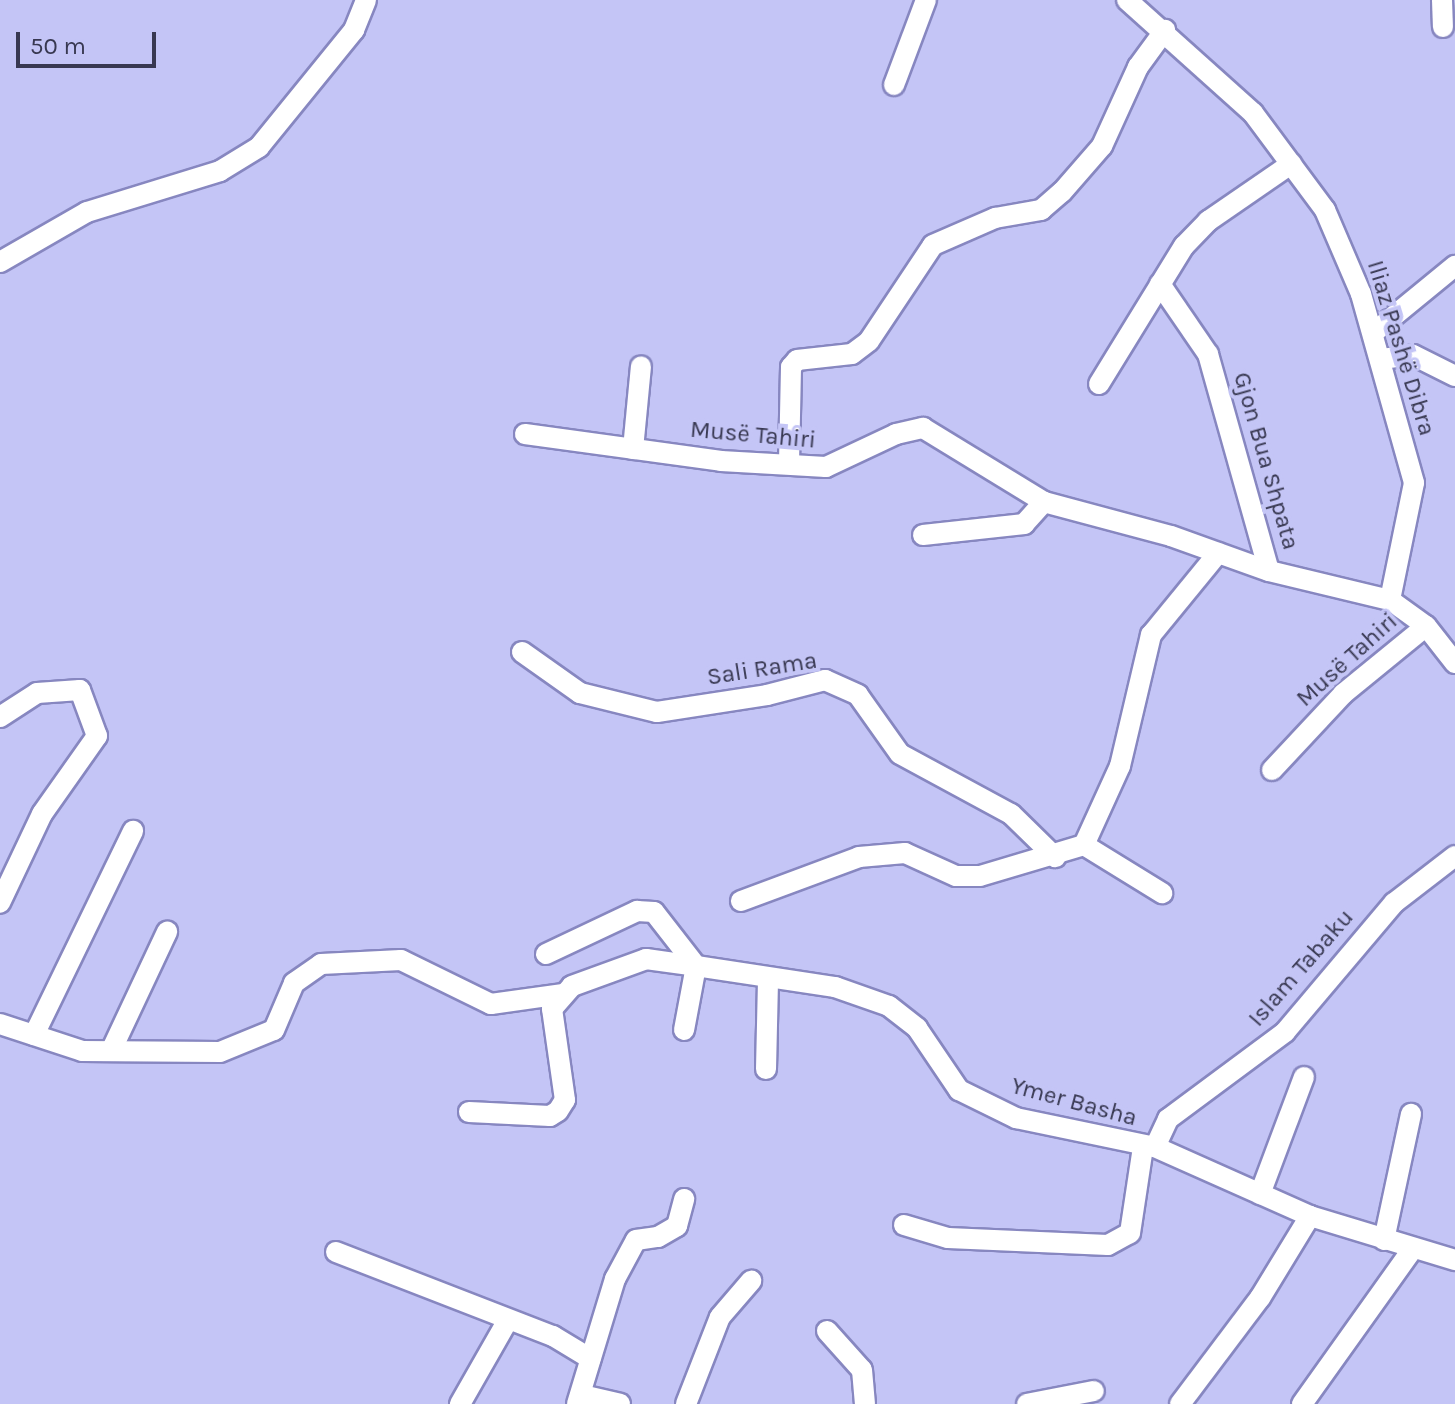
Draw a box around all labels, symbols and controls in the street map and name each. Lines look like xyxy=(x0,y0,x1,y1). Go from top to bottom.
scale bar xyxy=(20,16,160,66)
text: 50 m xyxy=(30,32,86,60)
street label: Iliaz Pashë Dibra xyxy=(1361,257,1441,439)
street label: Gjon Bua Shpata xyxy=(1227,369,1305,553)
street label: Musë Tahiri xyxy=(689,415,817,455)
street label: Musë Tahiri xyxy=(1291,607,1403,713)
street label: Sali Rama xyxy=(705,646,819,692)
street label: Islam Tabaku xyxy=(1242,903,1360,1033)
street label: Ymer Basha xyxy=(1008,1071,1140,1133)

